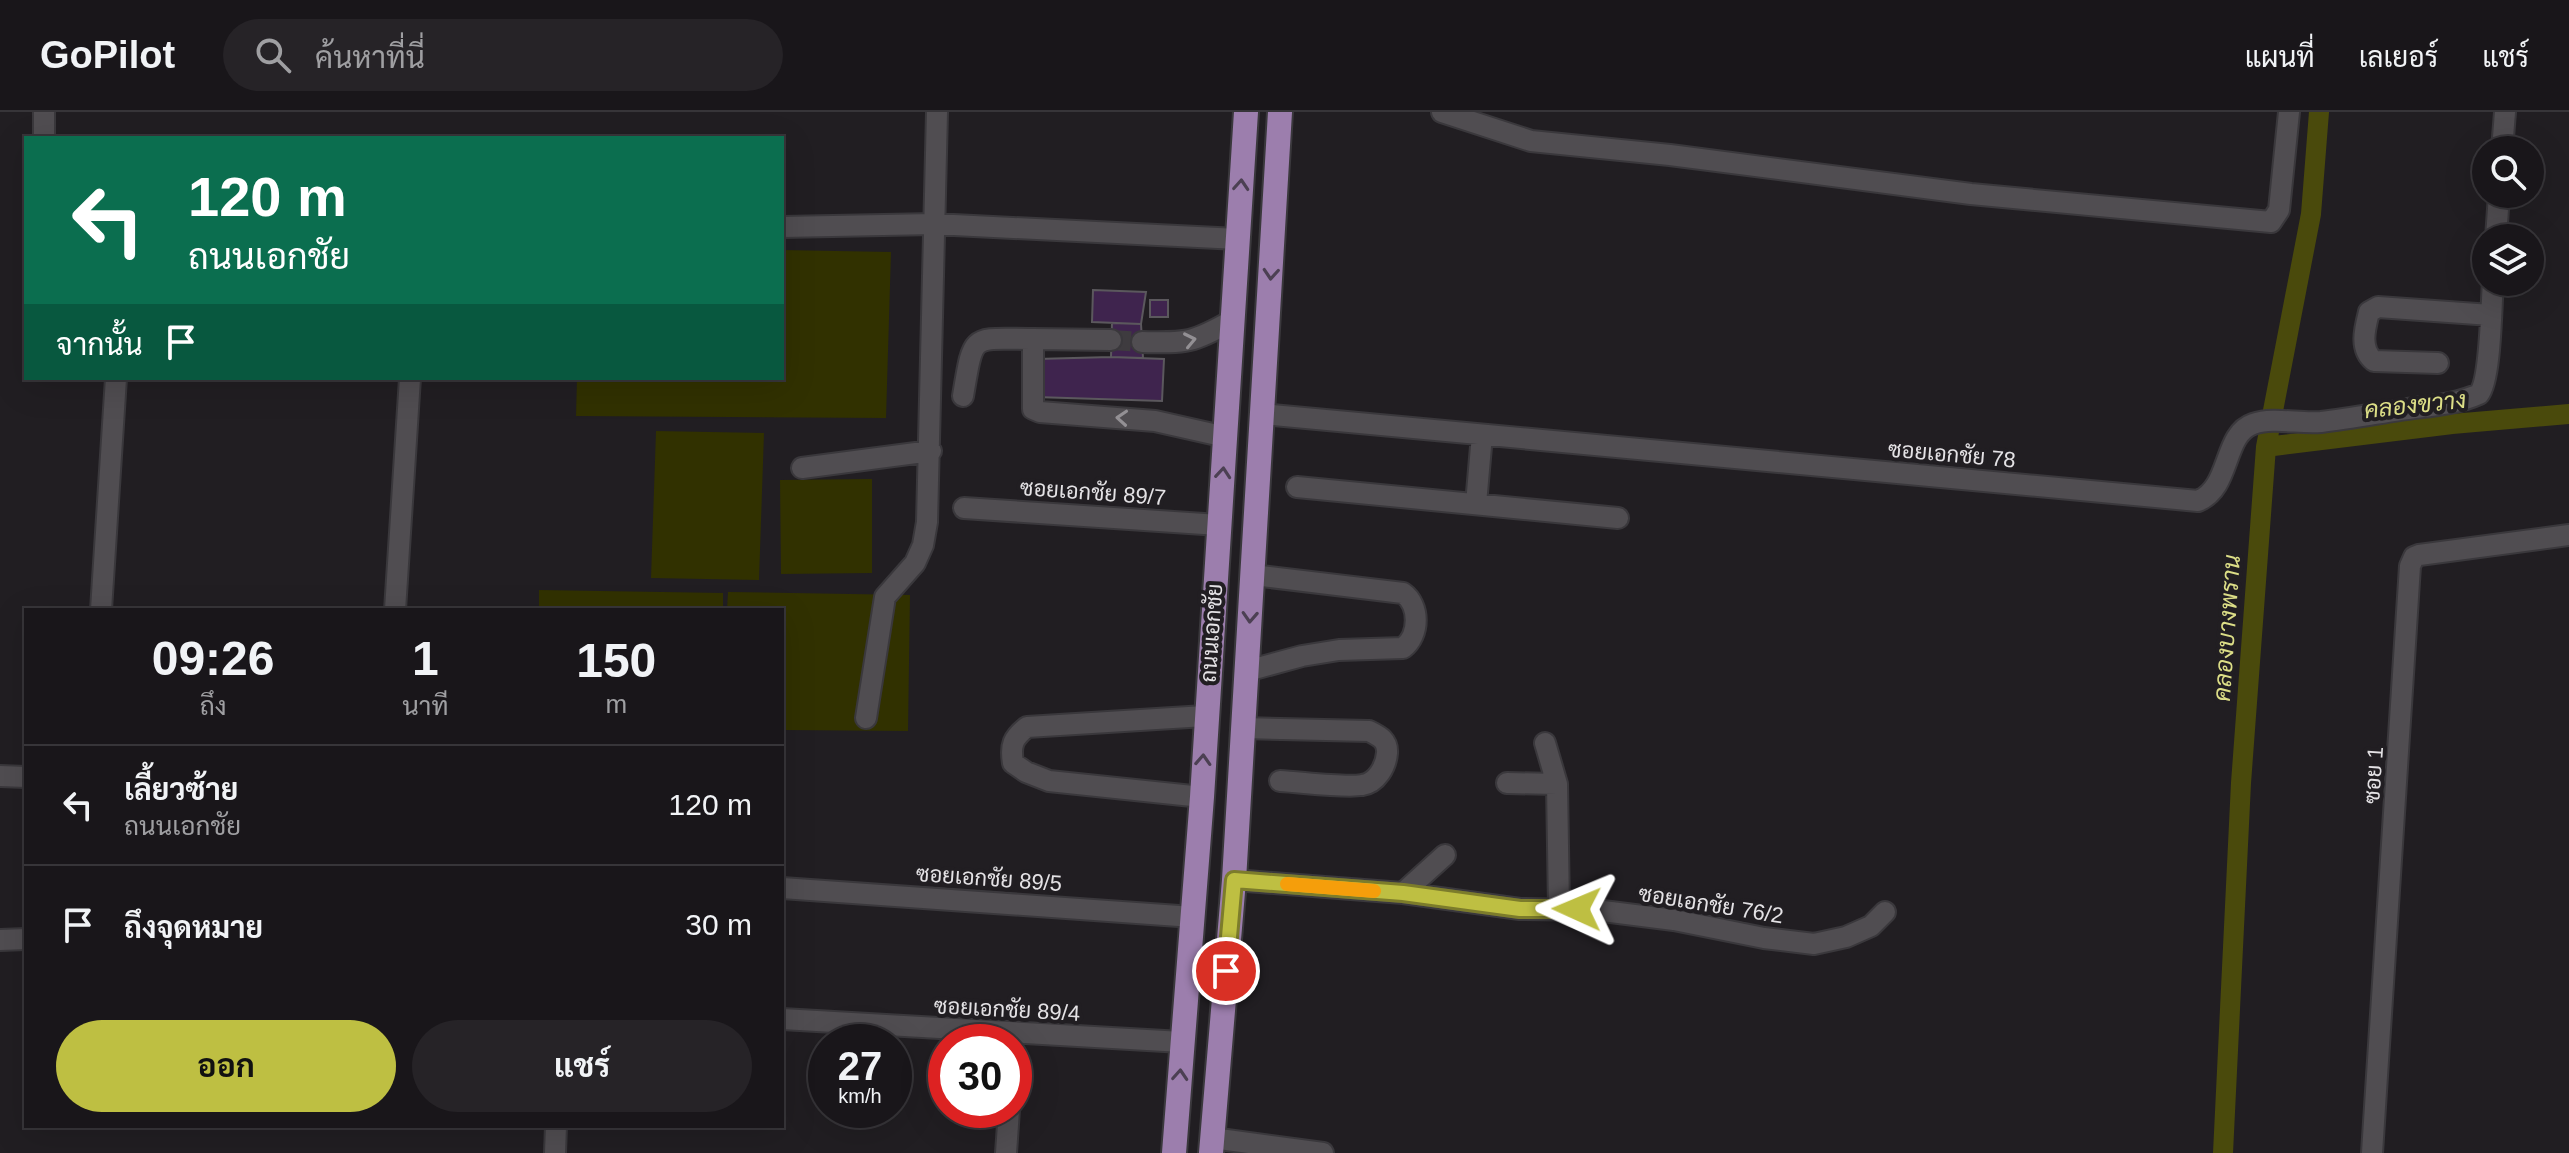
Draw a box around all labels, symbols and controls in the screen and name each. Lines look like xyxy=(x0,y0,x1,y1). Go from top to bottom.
search box xyxy=(223,19,783,91)
icon: search xyxy=(251,33,295,77)
text: GoPilot xyxy=(40,34,175,76)
text: ค้นหาที่นี่ xyxy=(315,41,425,74)
text: แผนที่ xyxy=(2245,42,2315,73)
text: เลเยอร์ xyxy=(2359,42,2438,73)
text: แชร์ xyxy=(2482,42,2529,73)
map controls xyxy=(2472,136,2544,296)
button: search xyxy=(2472,136,2544,208)
text: 120 m xyxy=(188,165,347,228)
icon: left xyxy=(56,168,160,272)
one-way arrow xyxy=(1233,178,1250,191)
button: layers xyxy=(2472,224,2544,296)
text: ถนนเอกชัย xyxy=(188,236,350,277)
one-way arrow xyxy=(1262,268,1279,281)
icon: arrive xyxy=(159,320,203,364)
text: จากนั้น xyxy=(56,328,143,361)
one-way arrow xyxy=(1183,332,1196,349)
water label: คลองขวาง xyxy=(2363,386,2467,423)
one-way arrow xyxy=(1115,410,1128,427)
street label: ซอยเอกชัย 78 xyxy=(1887,435,2017,473)
one-way arrow xyxy=(1214,466,1231,479)
street label: ซอยเอกชัย 89/7 xyxy=(1019,474,1167,510)
water label: คลองบางพราน xyxy=(2208,554,2245,702)
street label: ถนนเอกชัย xyxy=(1195,583,1227,683)
one-way arrow xyxy=(1242,611,1259,624)
text: 09:26 xyxy=(152,632,274,685)
text: 1 xyxy=(412,632,439,685)
text: 150 xyxy=(576,634,656,687)
text: m xyxy=(605,689,627,719)
text: ถึง xyxy=(200,691,227,721)
text: นาที xyxy=(402,691,448,721)
street label: ซอย 1 xyxy=(2359,746,2388,805)
one-way arrow xyxy=(1195,753,1212,766)
text: เลี้ยวซ้าย xyxy=(124,773,238,806)
icon: left xyxy=(56,783,100,827)
text: 120 m xyxy=(669,788,752,821)
text: ถนนเอกชัย xyxy=(124,811,241,841)
street label: ซอยเอกชัย 89/5 xyxy=(915,860,1063,896)
position arrow xyxy=(1535,867,1619,951)
street label: ซอยเอกชัย 76/2 xyxy=(1637,880,1785,928)
icon: arrive xyxy=(56,903,100,947)
text: 30 m xyxy=(685,908,752,941)
text: ถึงจุดหมาย xyxy=(124,911,263,944)
pin xyxy=(1192,937,1260,1005)
icon: arrive xyxy=(1204,949,1248,993)
street label: ซอยเอกชัย 89/4 xyxy=(933,992,1081,1026)
button: ออก xyxy=(56,1020,396,1112)
button: แชร์ xyxy=(412,1020,752,1112)
speed limit sign: 30 xyxy=(928,1024,1032,1128)
text: 27 xyxy=(838,1044,882,1088)
one-way arrow xyxy=(1171,1068,1188,1081)
text: km/h xyxy=(838,1085,882,1107)

